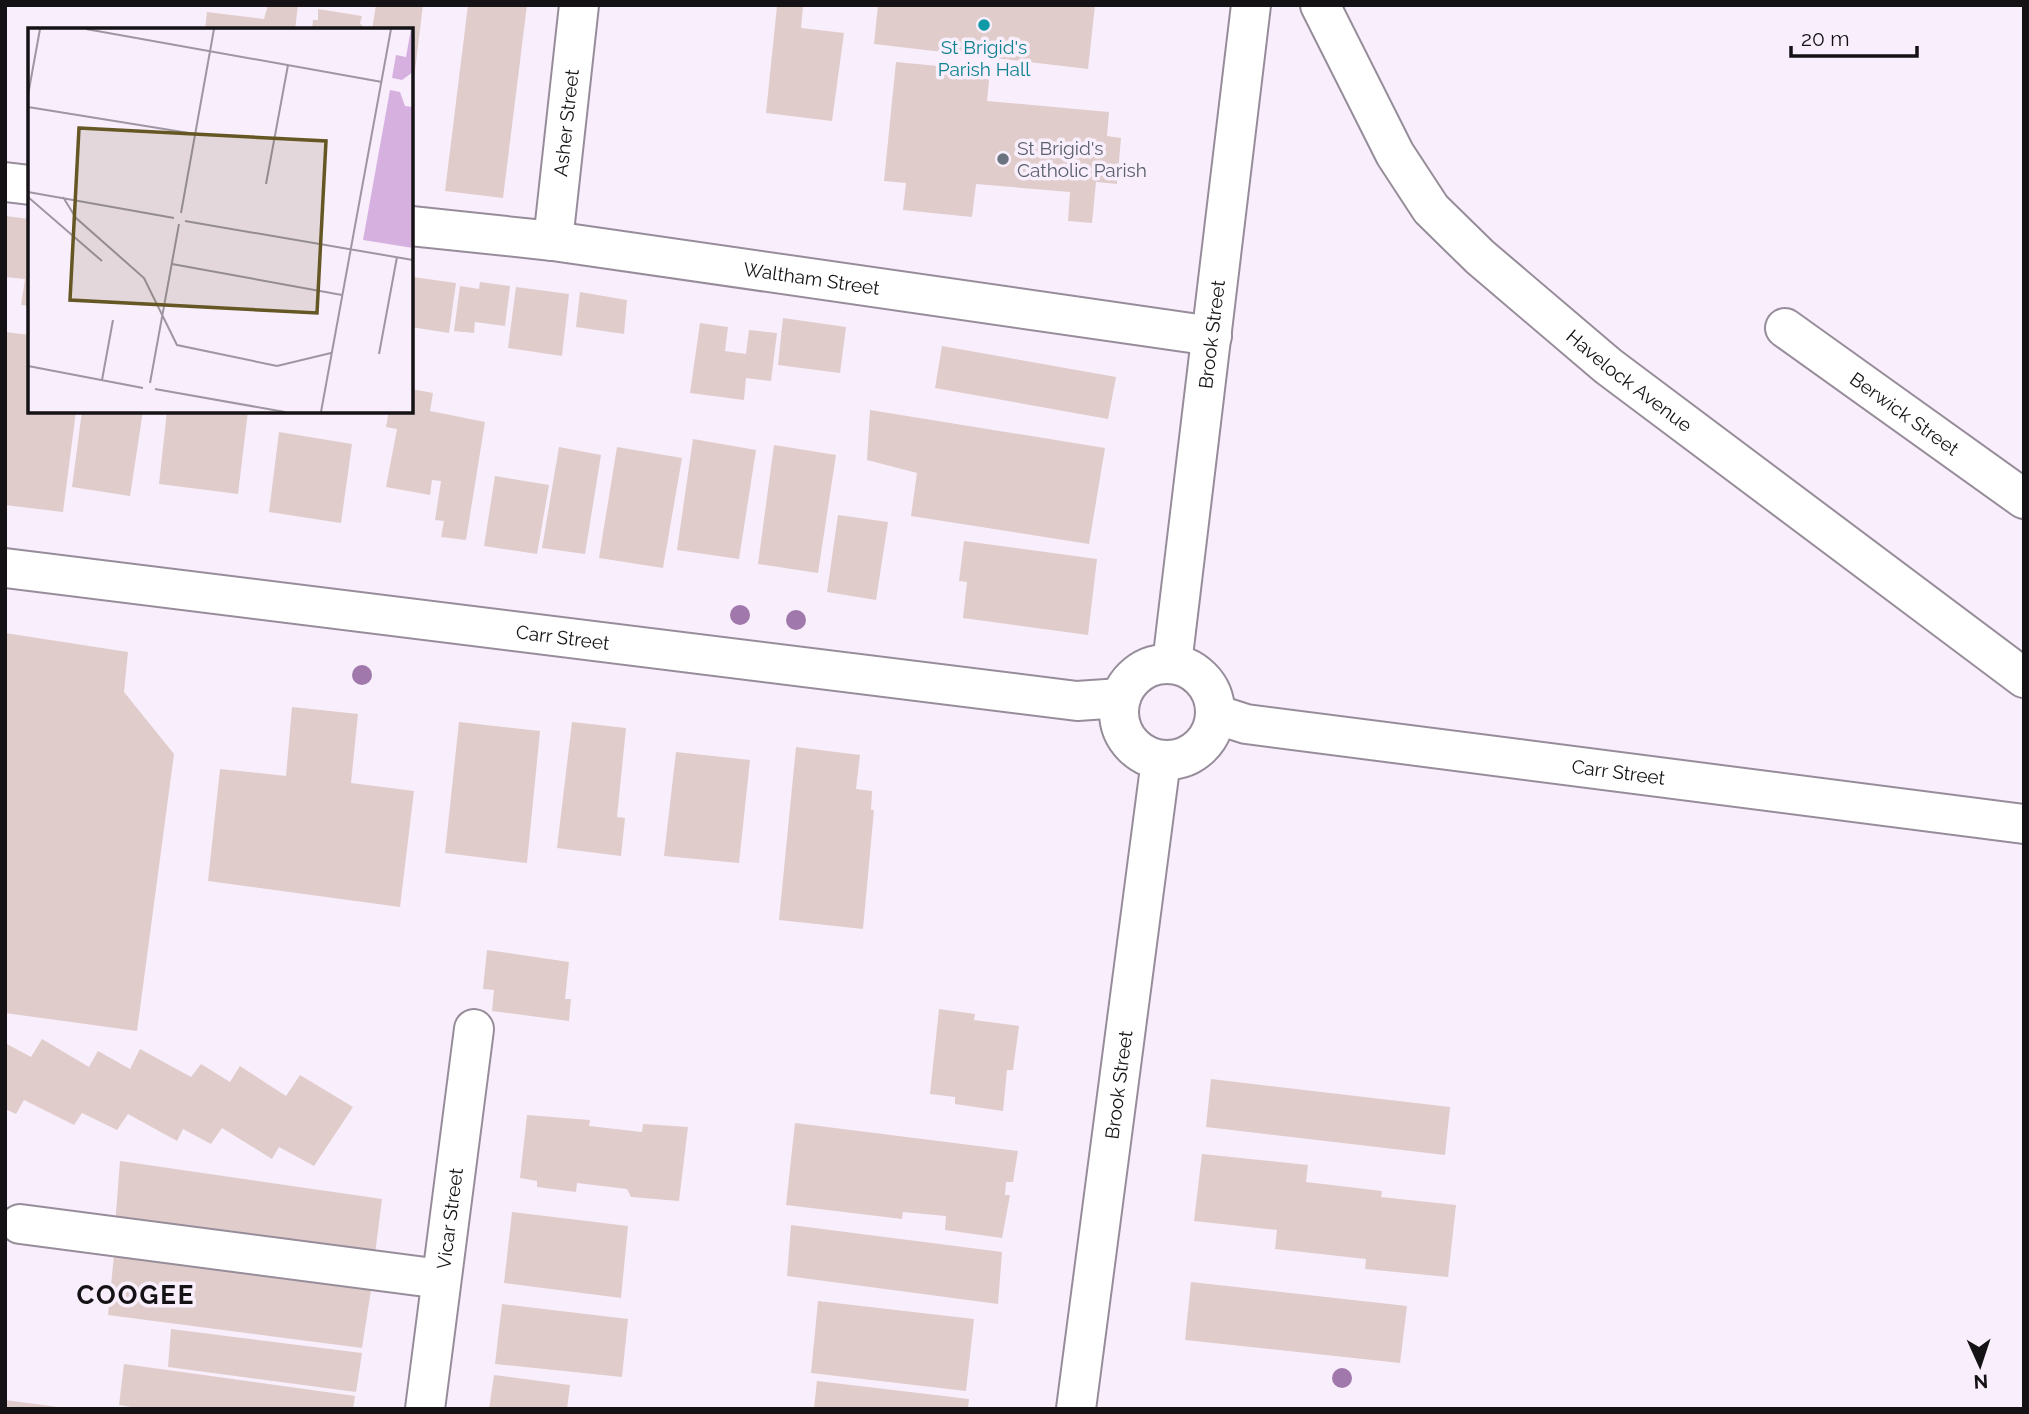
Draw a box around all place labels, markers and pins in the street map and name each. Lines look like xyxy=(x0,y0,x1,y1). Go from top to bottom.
marker: St Brigid's Parish Hall xyxy=(976,17,992,33)
place label: St Brigid's Parish Hall xyxy=(938,36,1031,80)
place label: St Brigid's Catholic Parish xyxy=(1017,137,1147,181)
marker: St Brigid's Catholic Parish xyxy=(995,151,1011,167)

